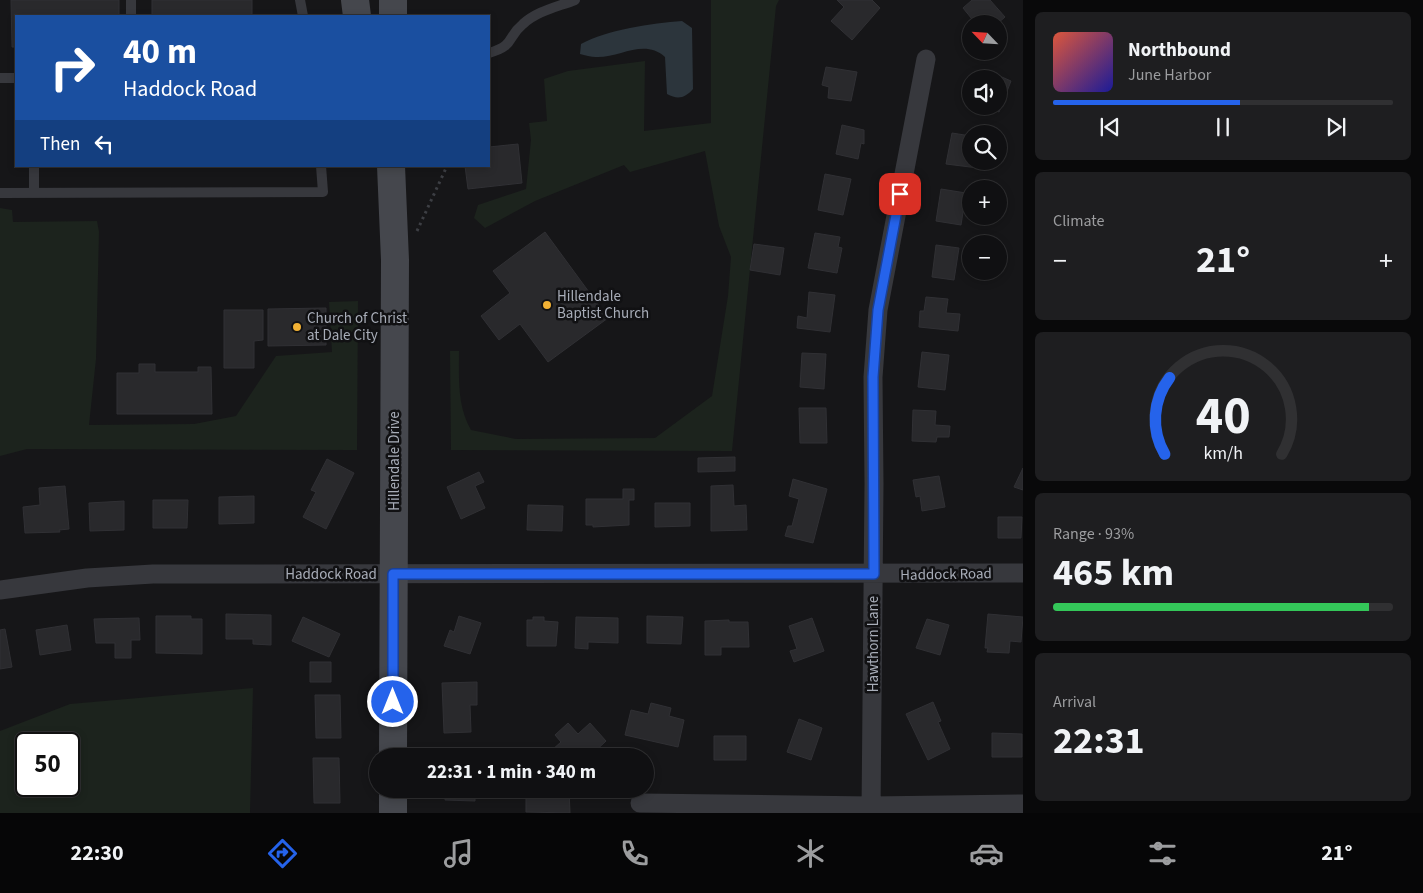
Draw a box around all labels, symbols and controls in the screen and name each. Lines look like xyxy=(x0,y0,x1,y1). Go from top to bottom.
north arrow xyxy=(962,15,1008,60)
map controls xyxy=(962,15,1007,280)
text: 40 m xyxy=(123,27,197,77)
icon: right xyxy=(40,35,105,100)
text: Northbound xyxy=(1128,37,1231,64)
text: June Harbor xyxy=(1128,64,1211,86)
button: sound xyxy=(962,70,1007,115)
text: Haddock Road xyxy=(123,73,257,105)
icon: previous xyxy=(1096,113,1124,141)
icon: pause xyxy=(1209,113,1237,141)
icon: next xyxy=(1322,113,1350,141)
button: search xyxy=(962,125,1007,170)
icon: left xyxy=(90,130,118,158)
text: Then xyxy=(40,131,80,158)
pin xyxy=(879,173,921,215)
icon: arrive xyxy=(886,180,914,208)
button: + xyxy=(962,180,1007,225)
text: Climate xyxy=(1053,210,1104,232)
text: 21° xyxy=(1196,233,1250,287)
button: − xyxy=(962,235,1007,280)
text: − xyxy=(1053,241,1067,281)
text: + xyxy=(1379,241,1393,281)
place label: Hillendale Baptist Church xyxy=(557,286,649,324)
marker: Hillendale Baptist Church xyxy=(541,299,553,311)
place label: Church of Christ at Dale City xyxy=(307,308,407,346)
marker: Church of Christ at Dale City xyxy=(291,321,303,333)
text: 40 xyxy=(1196,380,1250,454)
street label: Hillendale Drive xyxy=(384,411,405,511)
text: km/h xyxy=(1203,441,1243,466)
text: Range · 93% xyxy=(1053,523,1134,545)
text: 465 km xyxy=(1053,546,1174,600)
street label: Haddock Road xyxy=(900,563,992,586)
street label: Haddock Road xyxy=(285,564,377,585)
street label: Hawthorn Lane xyxy=(863,596,884,692)
position arrow xyxy=(366,675,418,727)
text: Arrival xyxy=(1053,691,1096,713)
text: 22:31 xyxy=(1053,714,1145,768)
speed limit sign: 50 xyxy=(15,732,80,797)
text: 22:31 · 1 min · 340 m xyxy=(427,759,596,786)
icon: directions xyxy=(265,836,300,871)
icon: music xyxy=(441,836,476,871)
icon: phone xyxy=(617,836,652,871)
icon: climate xyxy=(793,836,828,871)
icon: car xyxy=(969,836,1004,871)
icon: filters xyxy=(1145,836,1180,871)
text: 22:30 xyxy=(71,837,124,869)
text: 21° xyxy=(1321,837,1352,869)

